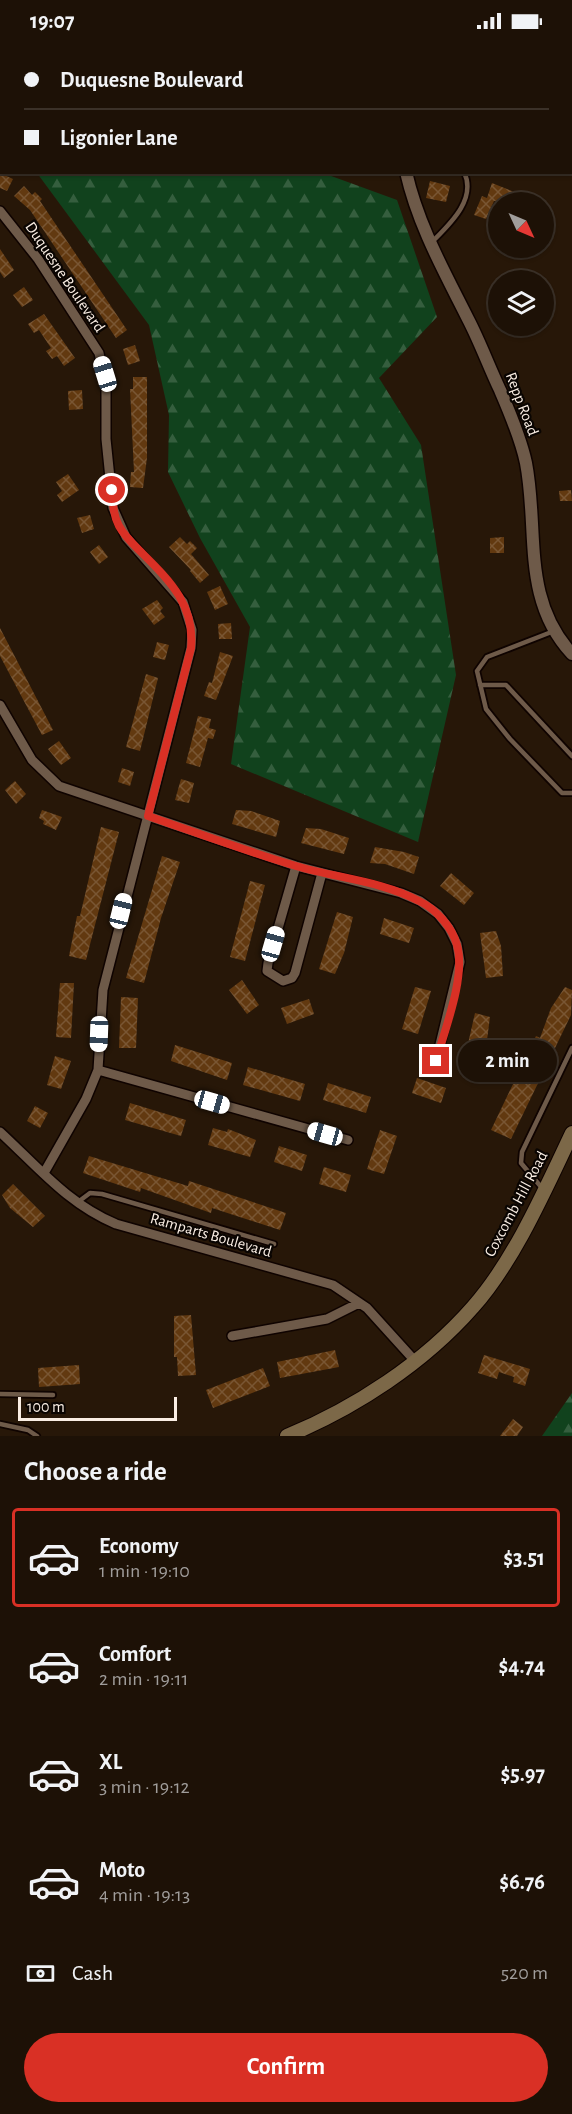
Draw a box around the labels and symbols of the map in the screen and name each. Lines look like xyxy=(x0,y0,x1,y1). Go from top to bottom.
north arrow xyxy=(488,192,554,258)
street label: Duquesne Boulevard xyxy=(22,219,108,335)
car xyxy=(91,354,119,394)
street label: Repp Road xyxy=(503,370,541,438)
route start xyxy=(98,476,125,503)
car xyxy=(108,891,134,931)
car xyxy=(259,924,287,964)
car xyxy=(89,1016,109,1052)
callout: 2 min xyxy=(457,1040,556,1082)
route end xyxy=(422,1047,449,1074)
car xyxy=(192,1088,232,1116)
car xyxy=(305,1120,345,1148)
street label: Coxcomb Hill Road xyxy=(481,1149,551,1259)
street label: Ramparts Boulevard xyxy=(148,1210,274,1260)
scale bar xyxy=(18,1394,177,1422)

